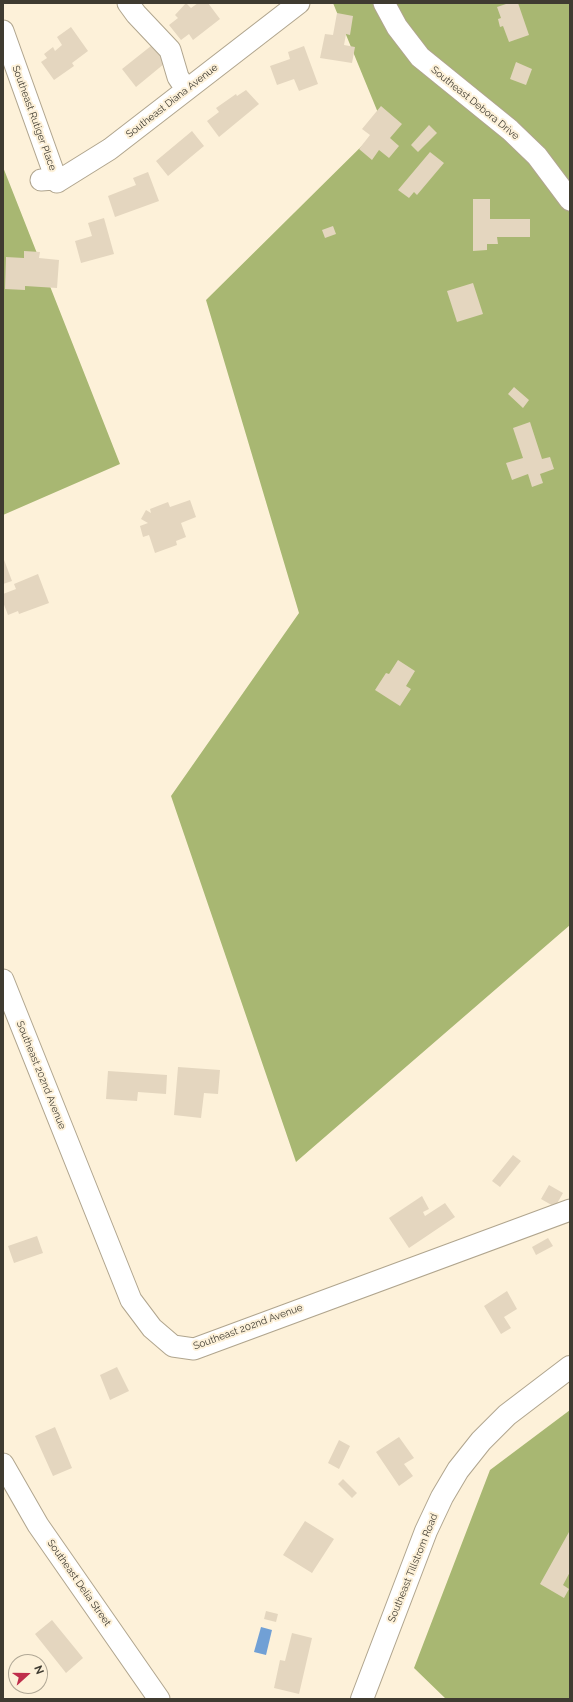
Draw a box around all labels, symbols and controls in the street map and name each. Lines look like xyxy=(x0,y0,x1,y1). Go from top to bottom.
street label: Southeast Diana Avenue xyxy=(124,62,220,140)
street label: Southeast Rutiger Place xyxy=(9,64,59,172)
street label: Southeast Debora Drive xyxy=(429,64,521,142)
street label: Southeast 202nd Avenue xyxy=(14,1019,68,1131)
street label: Southeast 202nd Avenue xyxy=(192,1302,304,1352)
street label: Southeast Tillstrom Road xyxy=(386,1512,440,1624)
street label: Southeast Delia Street xyxy=(45,1537,113,1629)
north arrow xyxy=(8,1654,48,1694)
text: N xyxy=(31,1664,46,1676)

